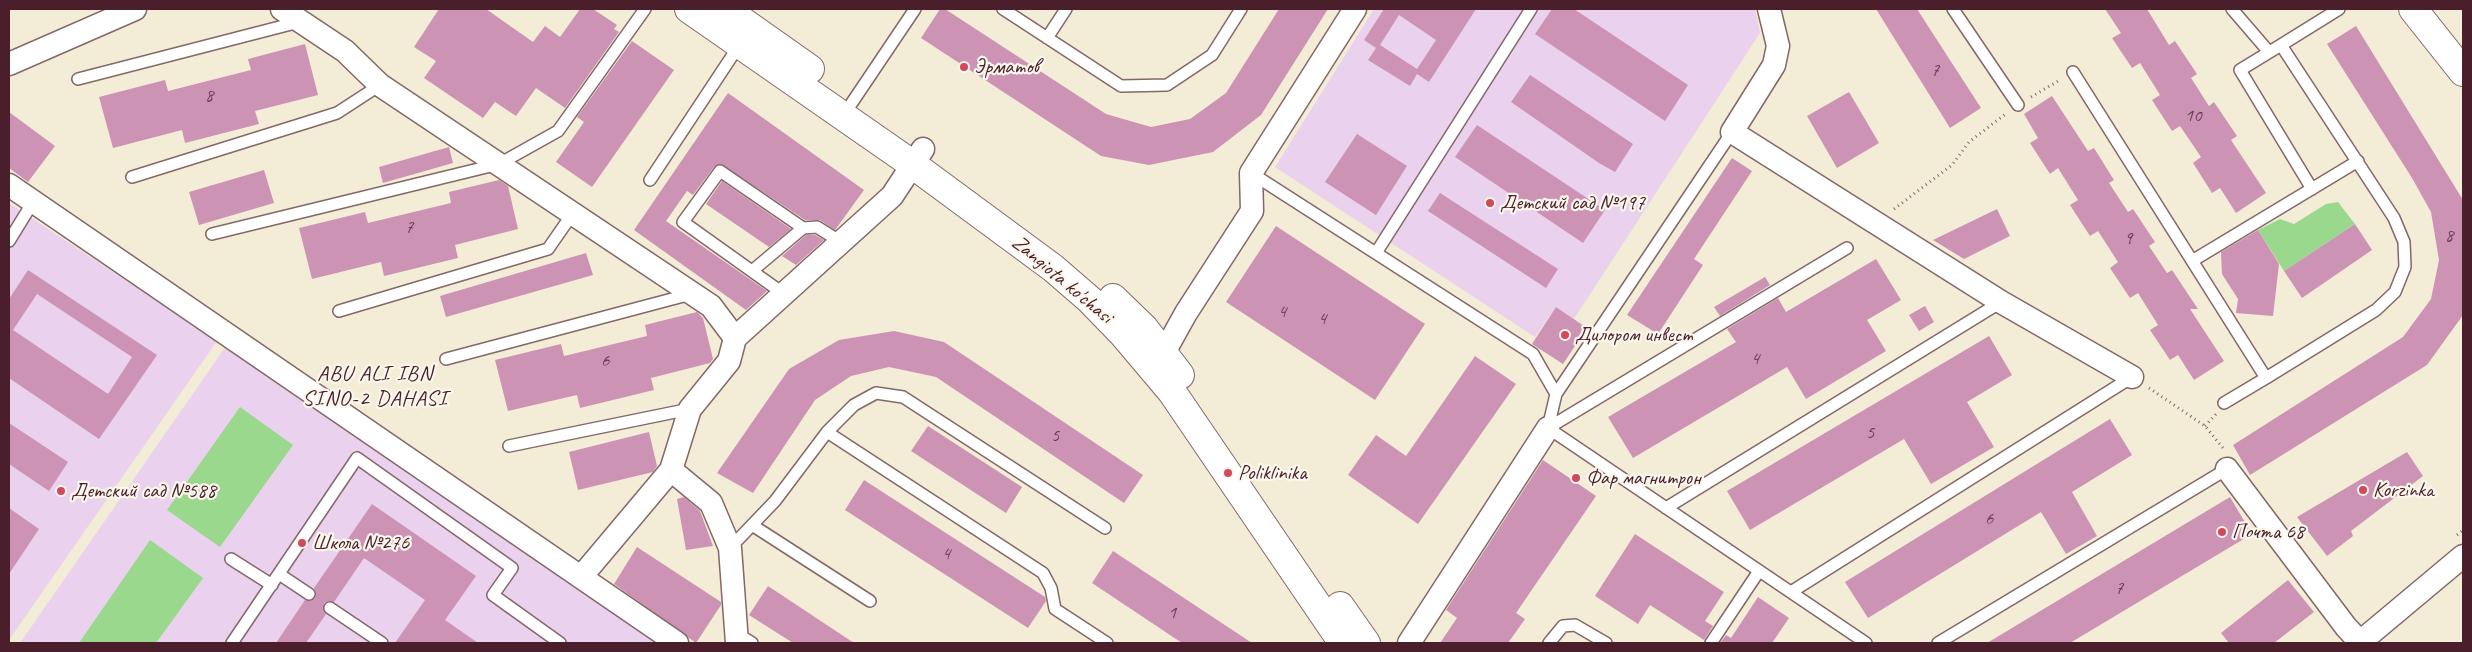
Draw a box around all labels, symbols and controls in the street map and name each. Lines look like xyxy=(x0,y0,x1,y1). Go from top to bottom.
place label: Эрматов xyxy=(974,54,1039,80)
house number: 7 xyxy=(1931,60,1939,82)
marker: Эрматов xyxy=(958,61,970,73)
house number: 8 xyxy=(205,85,213,107)
house number: 10 xyxy=(2184,105,2202,127)
place label: Детский сад №197 xyxy=(1500,190,1645,216)
marker: Детский сад №197 xyxy=(1484,197,1496,209)
house number: 7 xyxy=(405,217,413,239)
house number: 8 xyxy=(2445,225,2453,247)
house number: 9 xyxy=(2124,228,2132,250)
street label: Zangiota ko'chasi xyxy=(1006,230,1118,330)
house number: 4 xyxy=(1278,301,1286,323)
house number: 4 xyxy=(1318,308,1326,330)
place label: Дилором инвест xyxy=(1575,322,1692,348)
marker: Дилором инвест xyxy=(1559,329,1571,341)
house number: 4 xyxy=(1751,348,1759,370)
house number: 6 xyxy=(601,350,609,372)
district label: ABU ALI IBN SINO-2 DAHASI xyxy=(301,361,449,412)
house number: 5 xyxy=(1866,422,1874,444)
house number: 5 xyxy=(1051,425,1059,447)
place label: Poliklinika xyxy=(1238,460,1307,486)
place label: Фар магнитрон xyxy=(1586,465,1701,491)
marker: Poliklinika xyxy=(1222,467,1234,479)
marker: Фар магнитрон xyxy=(1570,472,1582,484)
place label: Korzinka xyxy=(2373,477,2434,503)
place label: Детский сад №588 xyxy=(71,478,216,504)
marker: Korzinka xyxy=(2357,484,2369,496)
marker: Детский сад №588 xyxy=(55,485,67,497)
house number: 6 xyxy=(1985,508,1993,530)
place label: Почта 68 xyxy=(2232,519,2304,545)
marker: Почта 68 xyxy=(2216,526,2228,538)
place label: Школа №276 xyxy=(312,530,409,556)
marker: Школа №276 xyxy=(296,537,308,549)
house number: 4 xyxy=(942,543,950,565)
house number: 7 xyxy=(2115,578,2123,600)
house number: 1 xyxy=(1168,602,1176,624)

